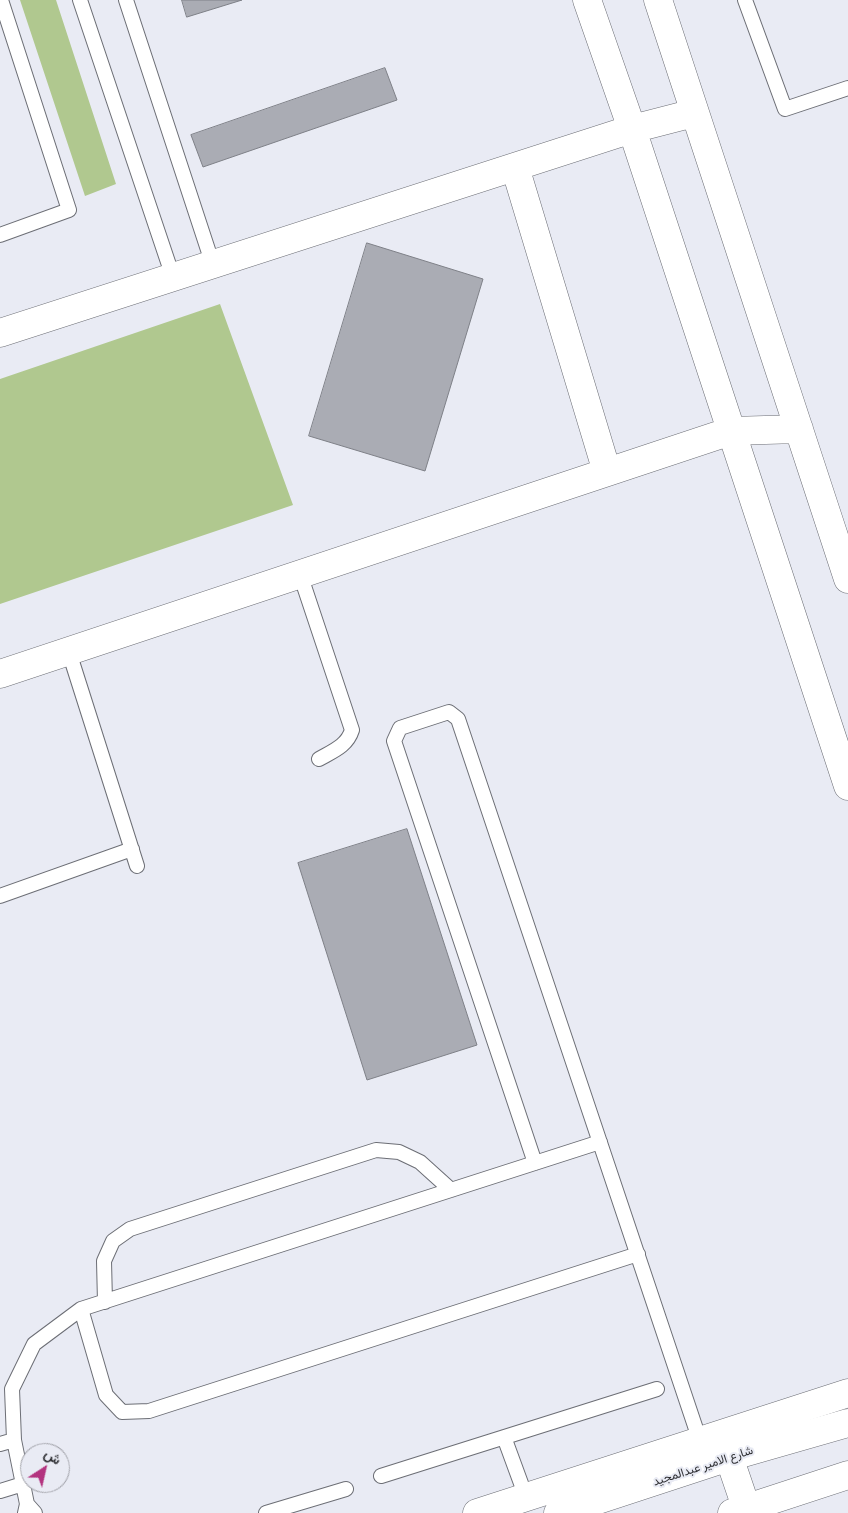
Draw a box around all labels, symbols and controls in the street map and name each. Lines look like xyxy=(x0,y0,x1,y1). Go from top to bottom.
north arrow xyxy=(20,1443,70,1493)
street label: شارع الامير عبدالمجيد xyxy=(651,1443,755,1489)
text: ش xyxy=(41,1444,66,1469)

